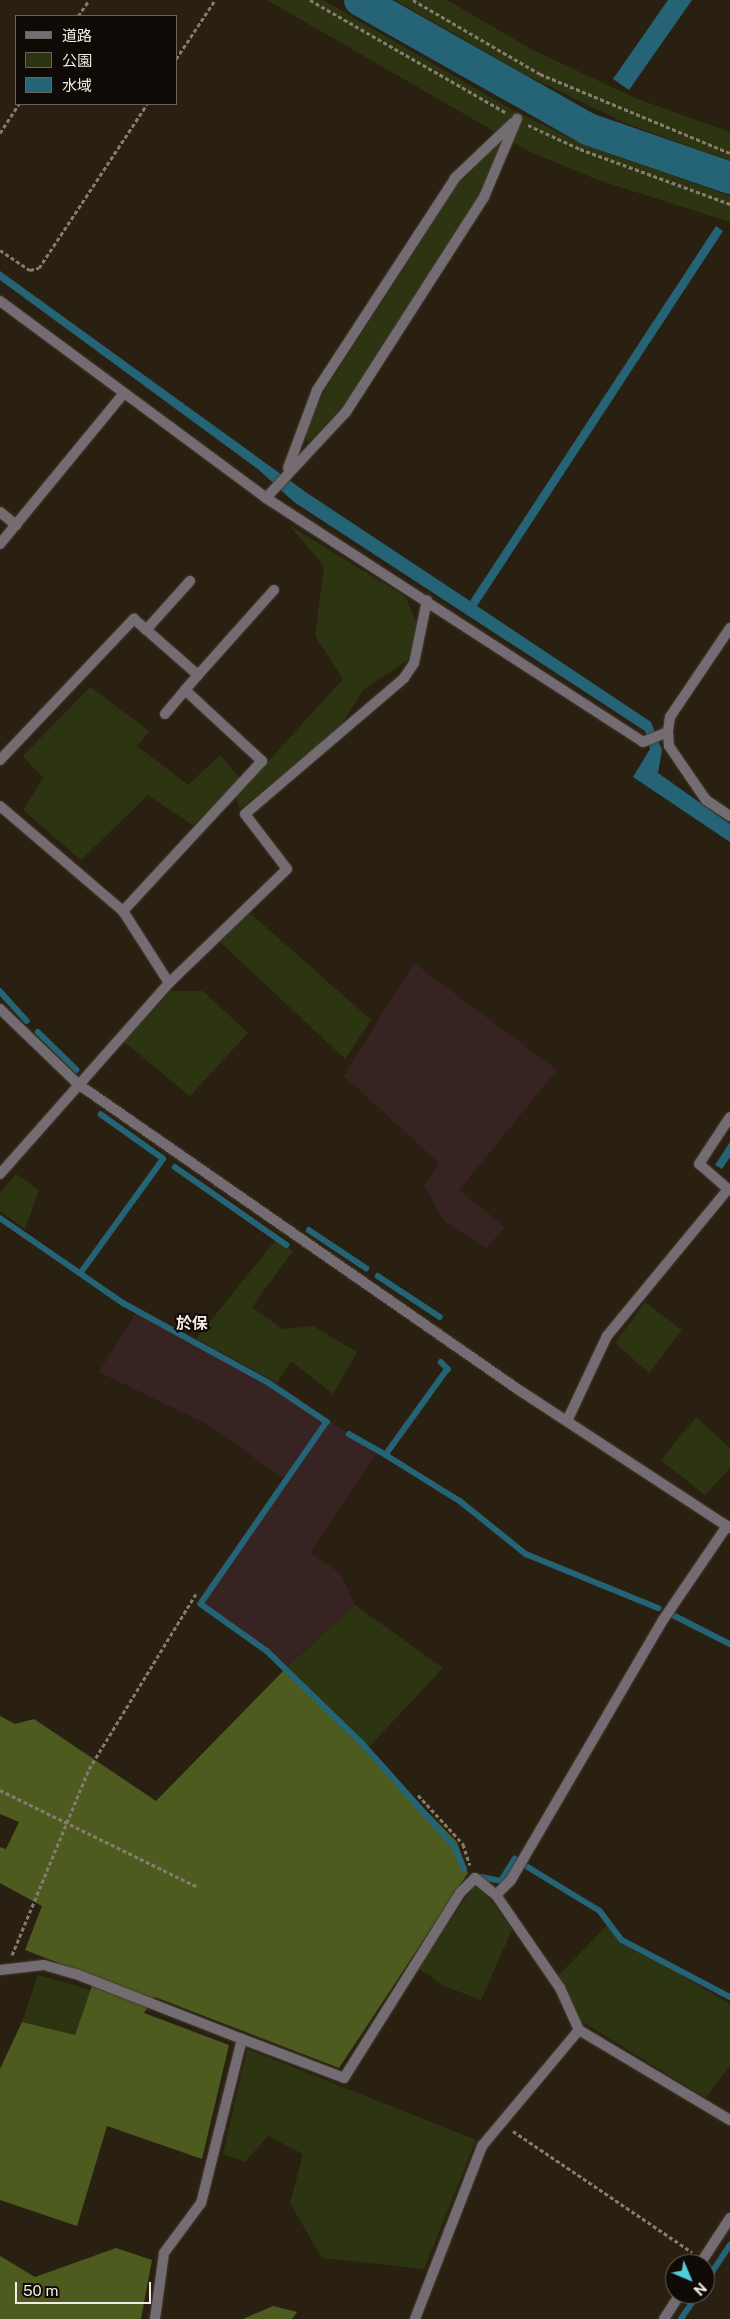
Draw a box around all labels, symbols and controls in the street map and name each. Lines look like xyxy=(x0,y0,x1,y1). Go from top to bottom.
legend xyxy=(15,15,178,105)
text: 道路 xyxy=(62,27,92,44)
text: 公園 xyxy=(62,52,92,69)
text: 水域 xyxy=(62,77,92,94)
district label: 於保 xyxy=(176,1314,208,1334)
north arrow xyxy=(665,2254,715,2304)
scale bar xyxy=(18,2272,154,2304)
text: N xyxy=(690,2279,709,2298)
text: 50 m xyxy=(23,2282,58,2299)

